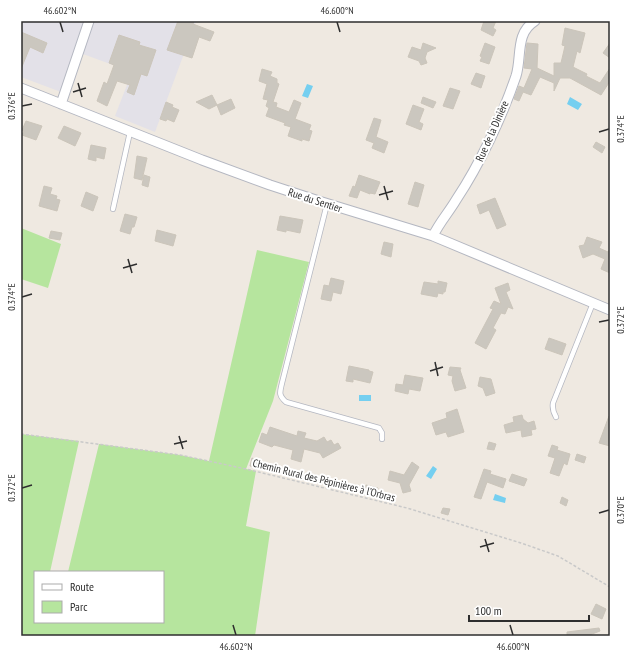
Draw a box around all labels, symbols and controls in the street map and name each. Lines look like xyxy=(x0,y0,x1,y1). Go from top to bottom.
text: 46.602°N xyxy=(43,4,77,17)
text: 46.600°N xyxy=(320,4,354,17)
text: 0.376°E xyxy=(5,92,18,120)
street label: Rue de la Dinière xyxy=(472,98,512,164)
text: 0.374°E xyxy=(614,115,627,143)
street label: Rue du Sentier xyxy=(286,185,344,215)
text: 0.374°E xyxy=(5,283,18,311)
text: 0.372°E xyxy=(614,306,627,334)
street label: Chemin Rural des Pépinières à l’Orbras xyxy=(251,456,397,505)
text: 0.372°E xyxy=(5,474,18,502)
text: 0.370°E xyxy=(614,496,627,524)
legend xyxy=(34,571,164,623)
text: Route xyxy=(70,579,94,594)
scale bar xyxy=(469,597,589,623)
text: Parc xyxy=(70,599,88,614)
text: 100 m xyxy=(475,603,502,618)
text: 46.602°N xyxy=(219,640,253,653)
text: 46.600°N xyxy=(496,640,530,653)

